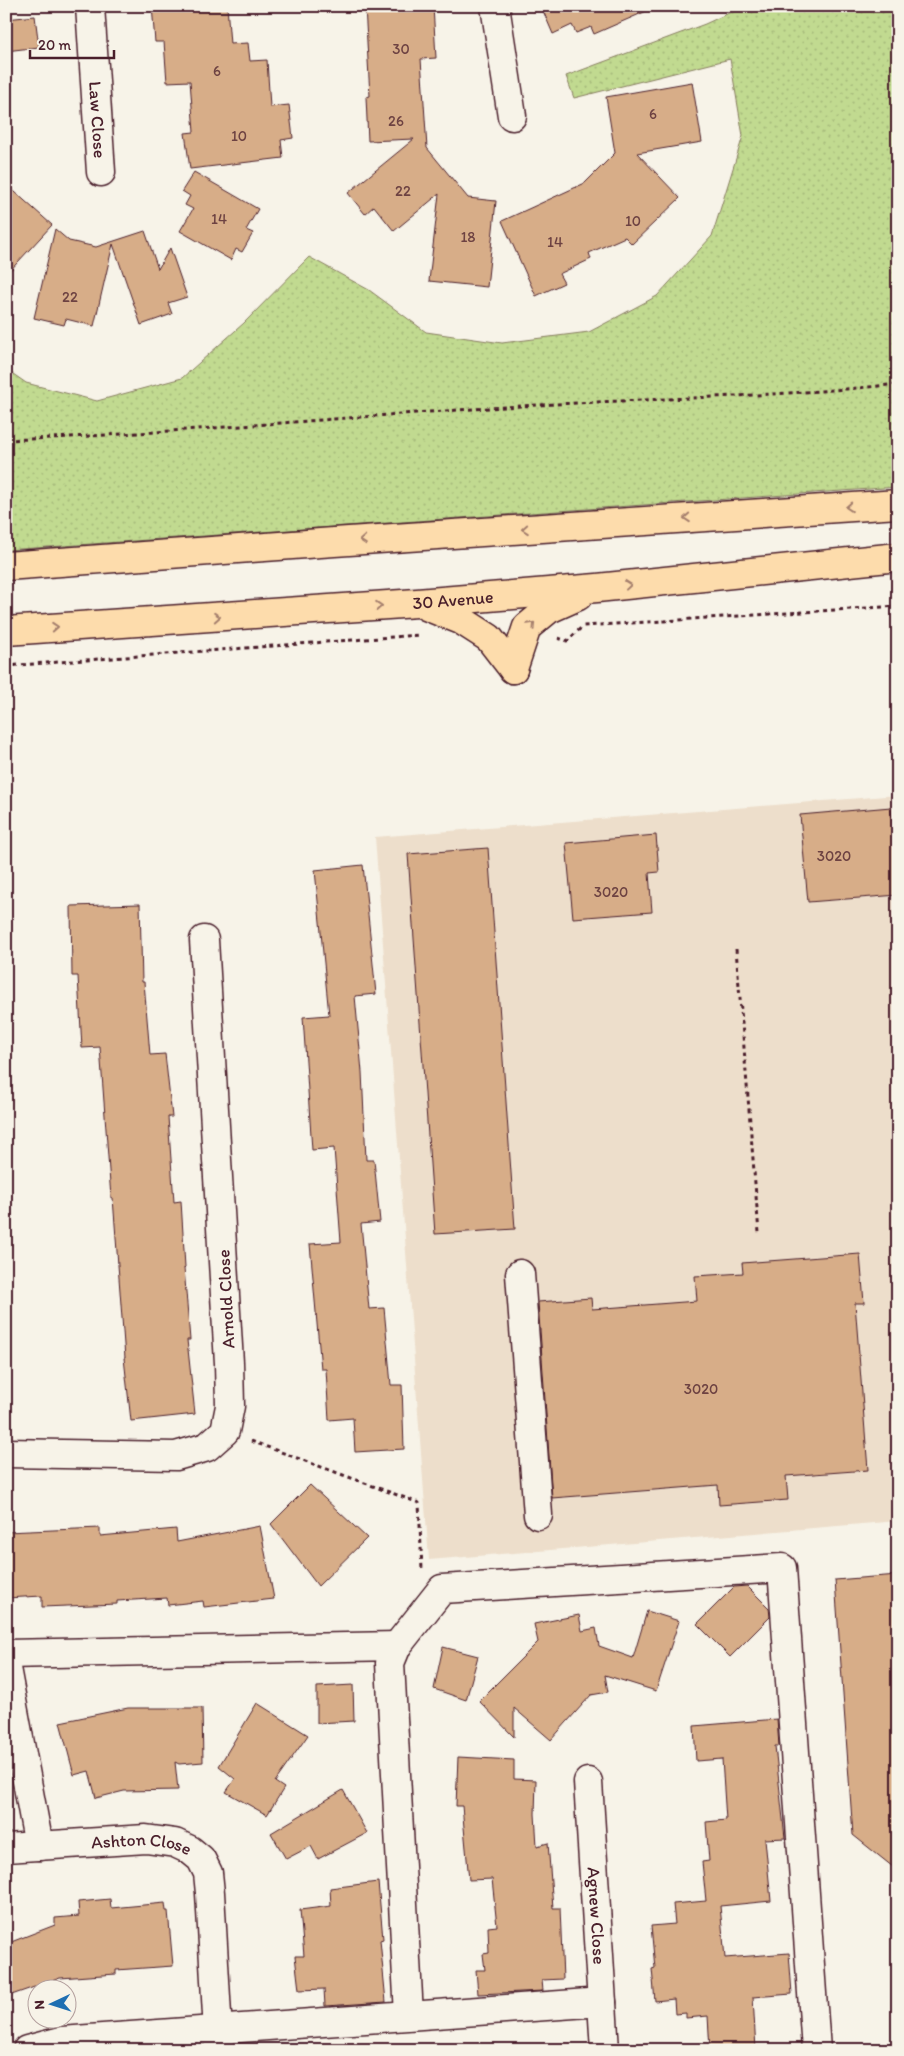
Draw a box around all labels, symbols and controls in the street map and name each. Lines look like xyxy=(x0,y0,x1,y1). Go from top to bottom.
scale bar xyxy=(30,28,114,60)
text: 20 m xyxy=(38,36,72,54)
house number: 30 xyxy=(392,40,410,58)
house number: 6 xyxy=(213,62,221,80)
street label: Law Close xyxy=(84,80,111,159)
house number: 6 xyxy=(649,105,657,123)
house number: 26 xyxy=(388,112,404,130)
house number: 10 xyxy=(231,127,247,145)
house number: 22 xyxy=(395,182,411,200)
house number: 14 xyxy=(211,210,227,228)
house number: 10 xyxy=(625,212,641,230)
house number: 18 xyxy=(460,228,476,246)
house number: 14 xyxy=(547,233,563,251)
house number: 22 xyxy=(62,288,78,306)
one-way arrow xyxy=(845,502,853,513)
one-way arrow xyxy=(683,513,691,524)
one-way arrow xyxy=(521,523,529,534)
one-way arrow xyxy=(358,534,366,545)
one-way arrow xyxy=(625,580,633,591)
street label: 30 Avenue xyxy=(411,586,494,614)
one-way arrow xyxy=(375,600,383,611)
one-way arrow xyxy=(213,611,221,622)
one-way arrow xyxy=(526,621,535,630)
one-way arrow xyxy=(51,622,59,633)
house number: 3020 xyxy=(817,847,851,865)
house number: 3020 xyxy=(594,883,628,901)
street label: Arnold Close xyxy=(212,1249,240,1349)
house number: 3020 xyxy=(684,1380,718,1398)
street label: Ashton Close xyxy=(90,1828,195,1860)
street label: Agnew Close xyxy=(582,1866,611,1965)
north arrow xyxy=(28,1978,78,2028)
text: N xyxy=(31,2000,48,2010)

